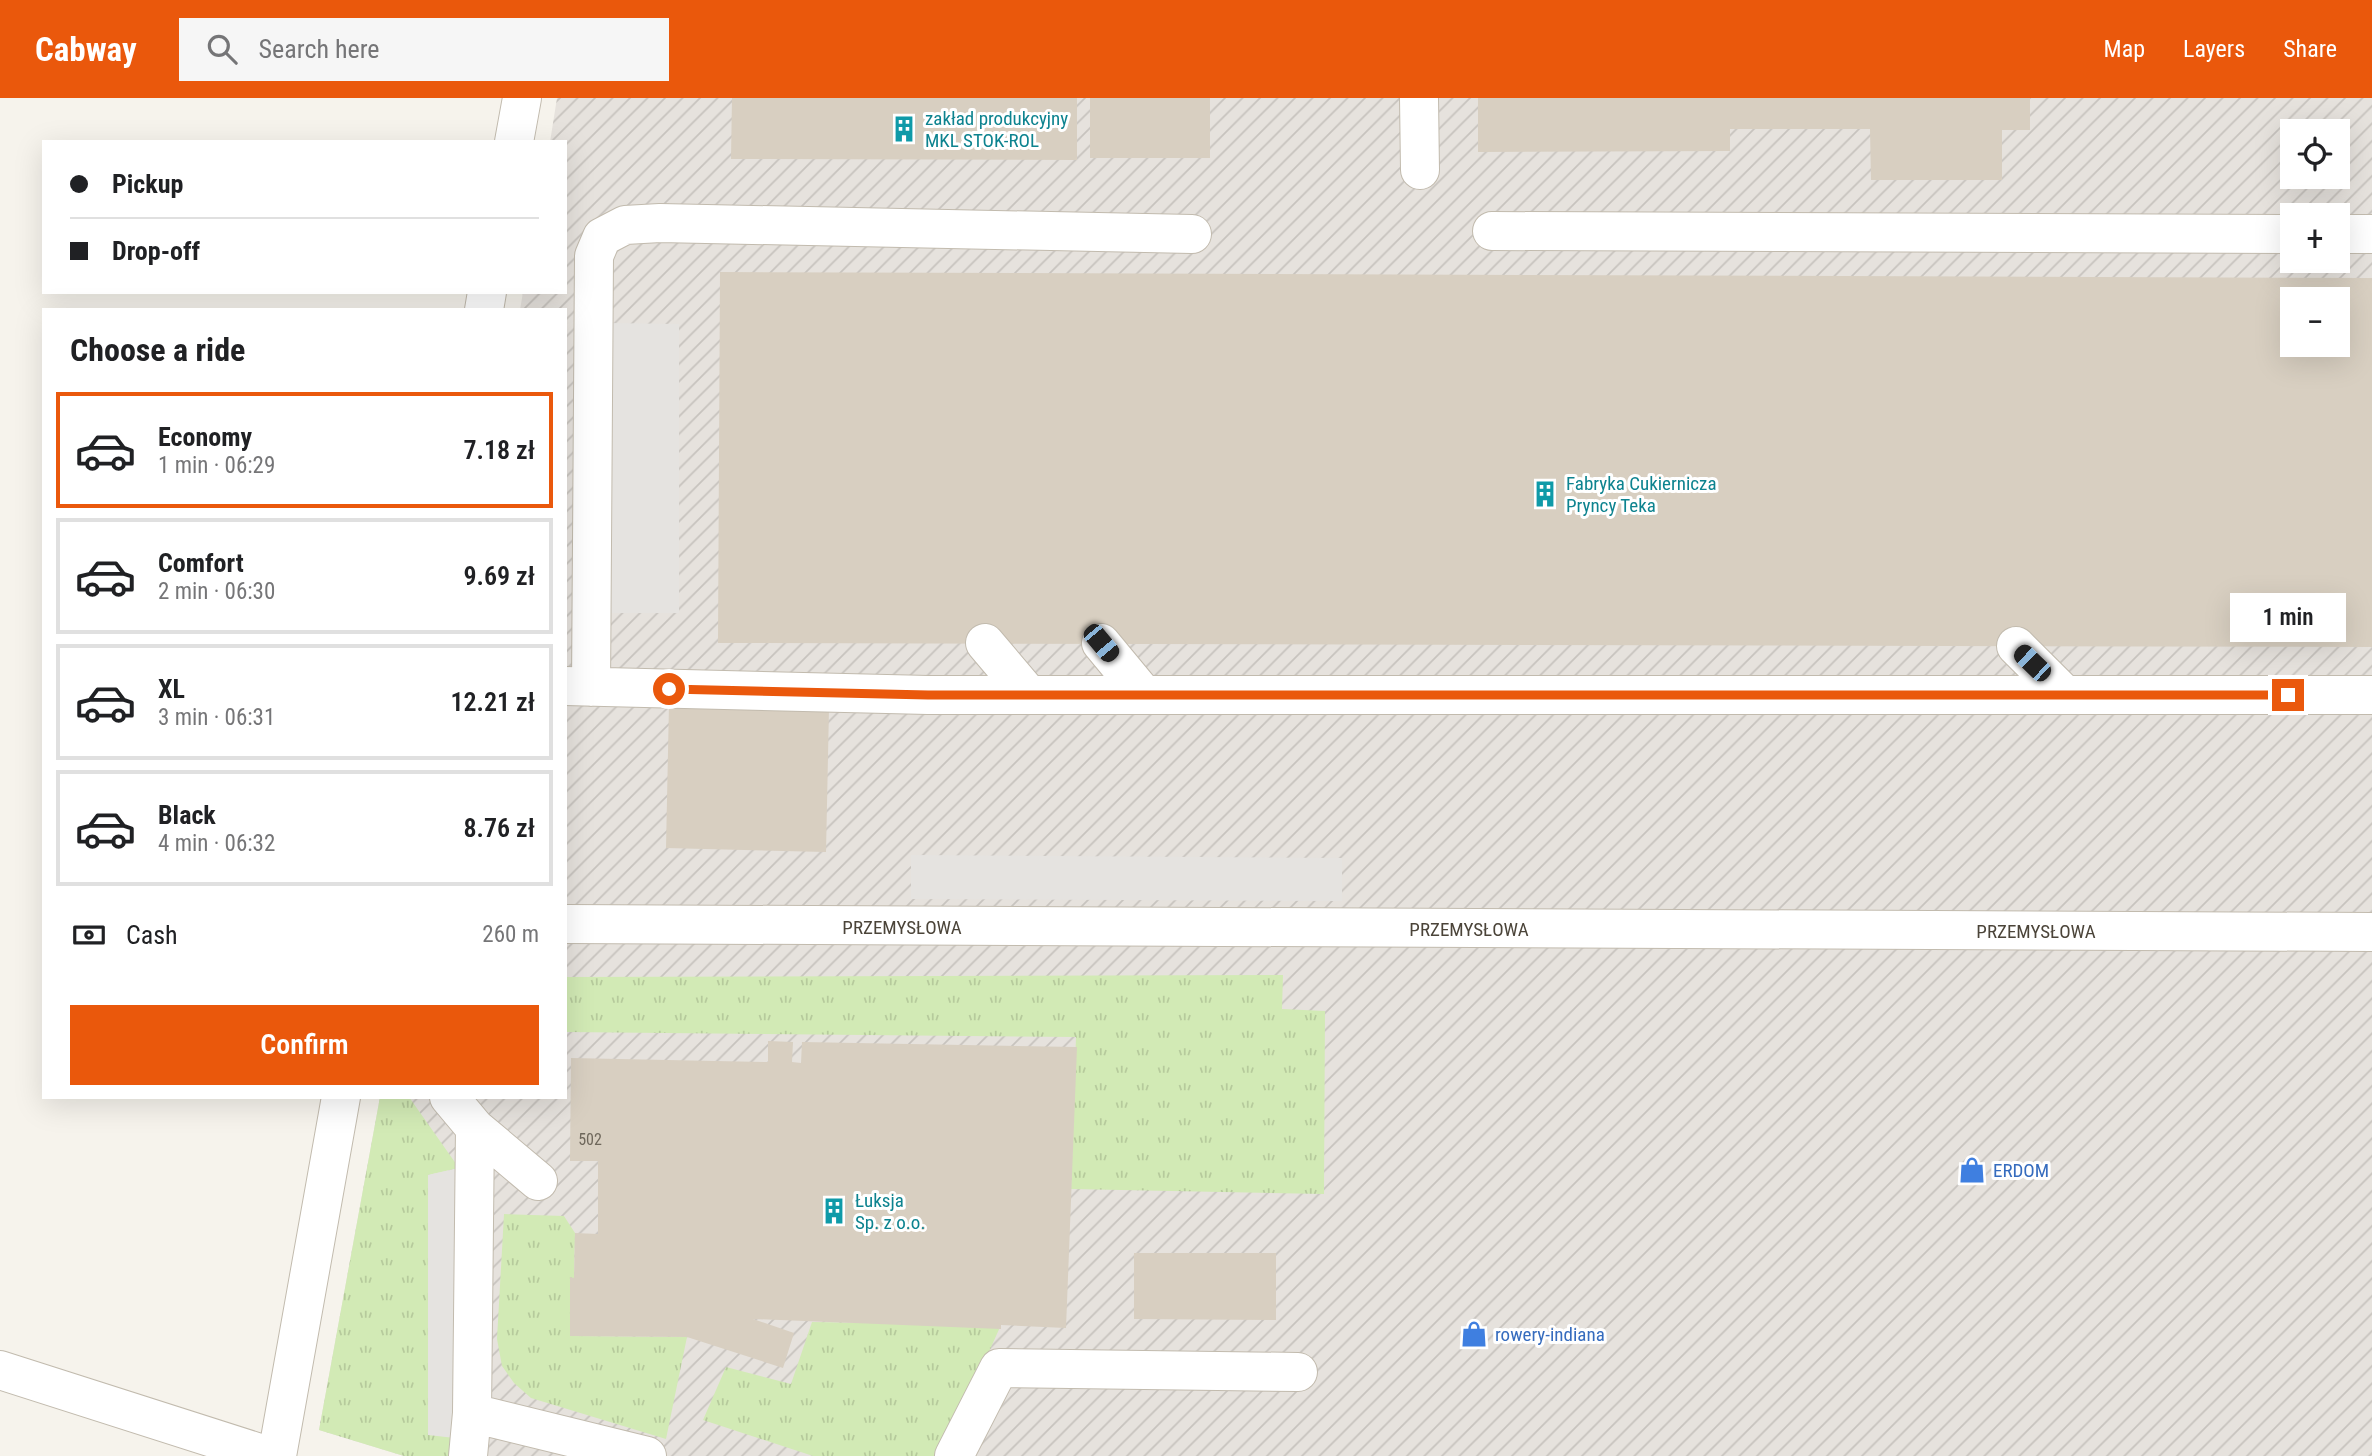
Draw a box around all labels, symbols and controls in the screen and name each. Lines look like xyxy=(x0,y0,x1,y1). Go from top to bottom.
search box xyxy=(179,18,669,81)
text: Cabway xyxy=(35,30,137,69)
icon: search xyxy=(203,30,241,68)
text: Search here xyxy=(259,34,380,64)
text: Map xyxy=(2104,35,2145,63)
text: Layers xyxy=(2183,35,2245,63)
text: Share xyxy=(2283,35,2337,63)
place label: zakład produkcyjny MKL STOK-ROL xyxy=(925,107,1068,152)
building icon: zakład produkcyjny MKL STOK-ROL xyxy=(889,114,919,144)
map controls xyxy=(2280,119,2350,357)
button: locate xyxy=(2280,119,2350,189)
text: Pickup xyxy=(112,169,183,199)
button: + xyxy=(2280,203,2350,273)
text: Drop-off xyxy=(112,236,200,266)
button: − xyxy=(2280,287,2350,357)
text: Choose a ride xyxy=(70,331,245,369)
icon: car xyxy=(74,419,137,482)
text: Economy xyxy=(158,422,252,452)
text: 7.18 zł xyxy=(463,435,535,465)
text: 1 min · 06:29 xyxy=(158,452,275,479)
place label: Fabryka Cukiernicza Pryncy Teka xyxy=(1566,472,1717,517)
building icon: Fabryka Cukiernicza Pryncy Teka xyxy=(1530,479,1560,509)
icon: car xyxy=(74,545,137,608)
text: Comfort xyxy=(158,548,244,578)
text: 9.69 zł xyxy=(463,561,535,591)
text: 2 min · 06:30 xyxy=(158,578,275,605)
callout: 1 min xyxy=(2230,594,2346,642)
text: 1 min xyxy=(2263,604,2313,631)
car xyxy=(1080,620,1123,666)
car xyxy=(2010,641,2055,685)
icon: car xyxy=(74,671,137,734)
route start xyxy=(653,673,685,705)
text: XL xyxy=(158,674,185,704)
route end xyxy=(2272,679,2304,711)
text: 12.21 zł xyxy=(450,687,535,717)
text: 3 min · 06:31 xyxy=(158,704,275,731)
icon: car xyxy=(74,797,137,860)
text: Black xyxy=(158,800,216,830)
text: 8.76 zł xyxy=(463,813,535,843)
text: 4 min · 06:32 xyxy=(158,830,275,857)
icon: cash xyxy=(70,916,108,954)
street label: PRZEMYSŁOWA xyxy=(842,916,962,939)
street label: PRZEMYSŁOWA xyxy=(1409,918,1529,941)
text: Cash xyxy=(126,920,178,950)
street label: PRZEMYSŁOWA xyxy=(1976,920,2096,943)
text: 260 m xyxy=(482,921,539,948)
button: Confirm xyxy=(70,1005,539,1085)
house number: 502 xyxy=(578,1130,602,1149)
shop icon: ERDOM xyxy=(1957,1155,1987,1185)
place label: ERDOM xyxy=(1993,1159,2049,1182)
place label: Łuksja Sp. z o.o. xyxy=(855,1189,925,1234)
building icon: Łuksja Sp. z o.o. xyxy=(819,1196,849,1226)
shop icon: rowery-indiana xyxy=(1459,1319,1489,1349)
place label: rowery-indiana xyxy=(1495,1323,1605,1346)

